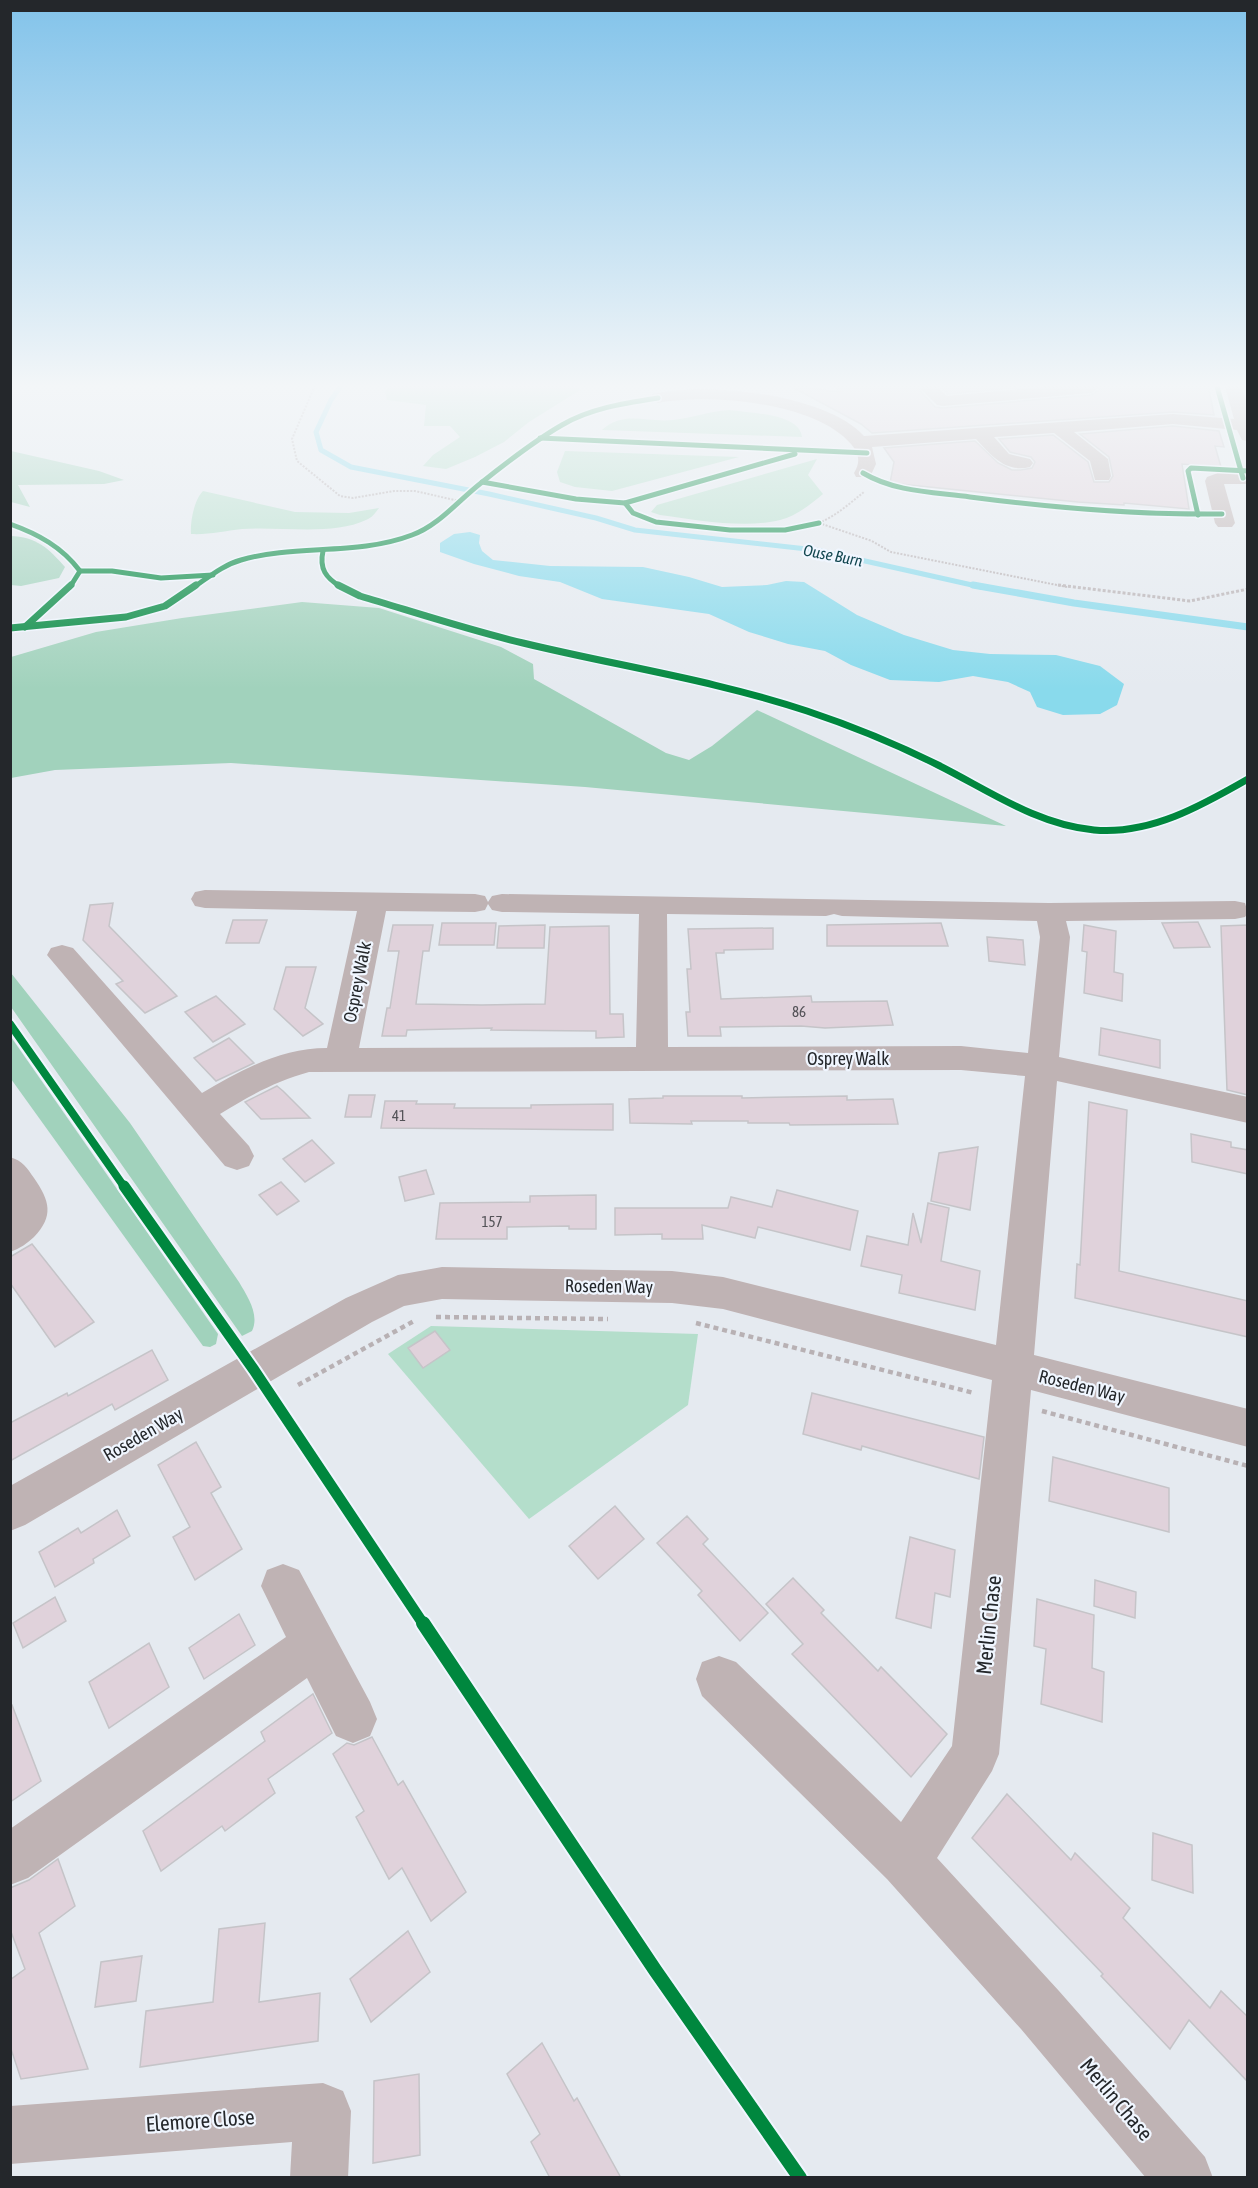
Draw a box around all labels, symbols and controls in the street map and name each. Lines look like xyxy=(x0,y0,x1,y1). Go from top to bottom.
water label: Ouse Burn xyxy=(802,540,864,570)
street label: Osprey Walk xyxy=(339,940,375,1024)
house number: 86 xyxy=(792,1003,806,1020)
street label: Osprey Walk xyxy=(807,1048,889,1069)
house number: 41 xyxy=(392,1107,406,1124)
house number: 157 xyxy=(481,1213,503,1230)
street label: Roseden Way xyxy=(565,1275,653,1297)
street label: Roseden Way xyxy=(1037,1365,1127,1407)
street label: Roseden Way xyxy=(100,1403,186,1465)
street label: Merlin Chase xyxy=(971,1574,1005,1676)
street label: Merlin Chase xyxy=(1076,2053,1158,2145)
street label: Elemore Close xyxy=(145,2104,255,2136)

